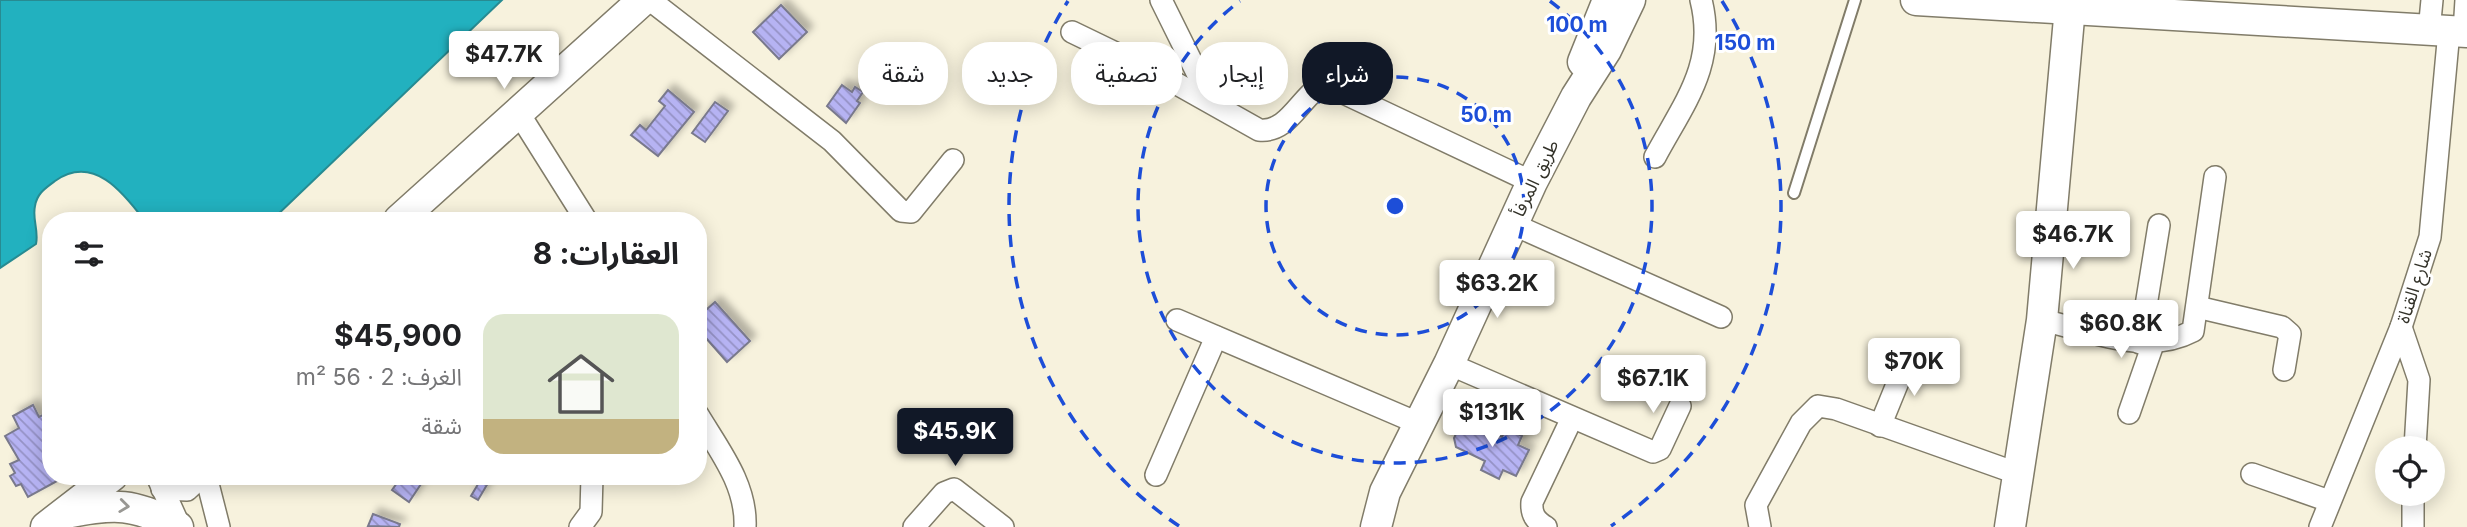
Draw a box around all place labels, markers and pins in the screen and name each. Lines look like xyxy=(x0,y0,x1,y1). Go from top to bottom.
pin: $47.7K xyxy=(447,32,561,91)
centre of rings xyxy=(1383,194,1407,218)
pin: $46.7K xyxy=(2016,212,2130,271)
pin: $63.2K xyxy=(1440,260,1554,320)
pin: $60.8K xyxy=(2064,300,2178,360)
pin: $70K xyxy=(1873,338,1955,398)
pin: $67.1K xyxy=(1596,356,1710,415)
pin: $131K xyxy=(1443,390,1541,449)
pin: $45.9K xyxy=(898,408,1012,468)

